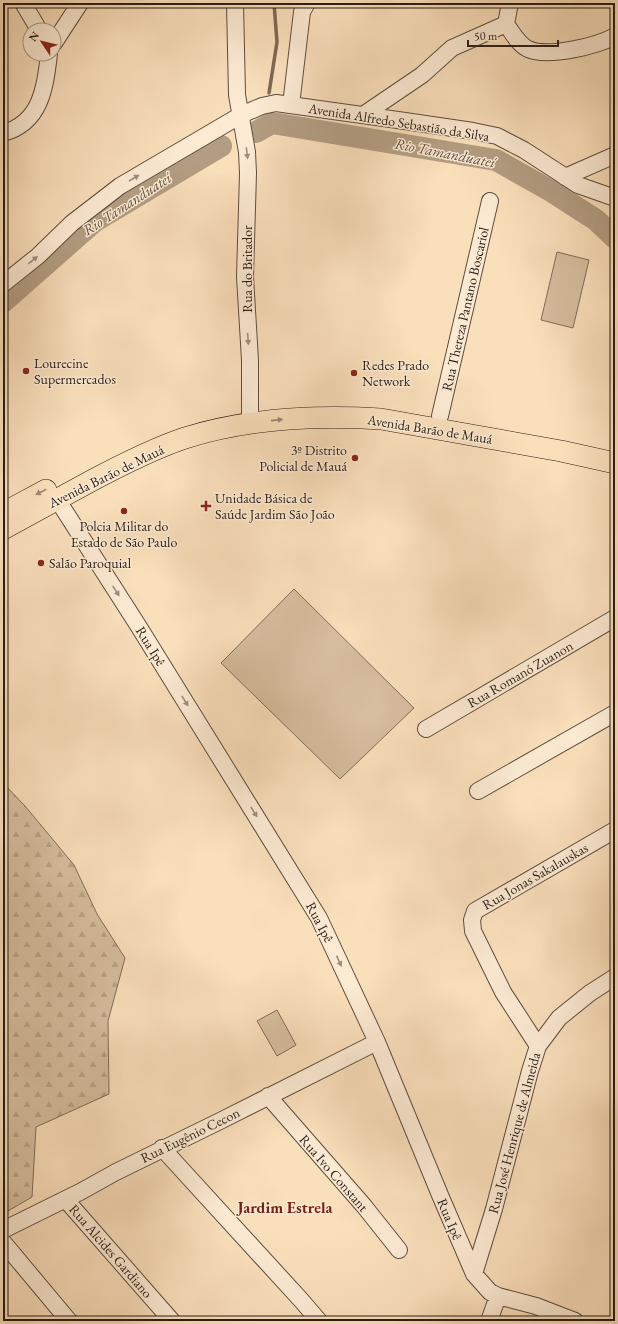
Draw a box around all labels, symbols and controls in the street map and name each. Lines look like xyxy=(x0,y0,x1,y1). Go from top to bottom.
north arrow xyxy=(22,22,62,62)
scale bar xyxy=(468,22,558,48)
text: 50 m xyxy=(474,28,498,44)
text: N xyxy=(26,29,42,44)
street label: Avenida Alfredo Sebastião da Silva xyxy=(306,99,491,145)
water label: Rio Tamanduateí xyxy=(393,133,498,172)
one-way arrow xyxy=(243,147,250,159)
water label: Rio Tamanduateí xyxy=(79,167,176,239)
one-way arrow xyxy=(128,175,140,182)
street label: Rua do Britador xyxy=(238,225,256,313)
street label: Rua Thereza Pantano Boscariol xyxy=(437,225,493,393)
one-way arrow xyxy=(28,255,39,264)
one-way arrow xyxy=(245,333,252,345)
place label: Lourecine Supermercados xyxy=(34,354,116,388)
place label: Redes Prado Network xyxy=(362,356,429,390)
marker: Lourecine Supermercados xyxy=(21,366,31,376)
marker: Redes Prado Network xyxy=(349,368,359,378)
street label: Avenida Barão de Mauá xyxy=(365,410,494,448)
one-way arrow xyxy=(270,417,283,424)
street label: Avenida Barão de Mauá xyxy=(44,440,167,512)
place label: 3º Distrito Policial de Mauá xyxy=(259,441,347,475)
marker: 3º Distrito Policial de Mauá xyxy=(350,453,360,463)
one-way arrow xyxy=(35,489,47,496)
place label: Unidade Básica de Saúde Jardim São João xyxy=(215,489,335,523)
marker: Unidade Básica de Saúde Jardim São João xyxy=(200,500,212,512)
marker: Polcia Militar do Estado de São Paulo xyxy=(119,506,129,516)
place label: Polcia Militar do Estado de São Paulo xyxy=(71,517,177,551)
place label: Salão Paroquial xyxy=(49,554,132,572)
marker: Salão Paroquial xyxy=(36,558,46,568)
one-way arrow xyxy=(112,586,120,596)
street label: Rua Ipê xyxy=(132,623,170,670)
street label: Rua Romanó Zuanon xyxy=(464,636,577,712)
one-way arrow xyxy=(181,696,189,707)
one-way arrow xyxy=(250,806,257,818)
street label: Rua Jonas Sakalauskas xyxy=(479,838,592,914)
street label: Rua Ipê xyxy=(302,899,338,946)
one-way arrow xyxy=(336,955,342,967)
street label: Rua José Henrique de Almeida xyxy=(484,1050,544,1216)
street label: Rua Eugênio Cecon xyxy=(137,1103,243,1167)
street label: Rua Ivo Constant xyxy=(296,1131,373,1216)
street label: Rua Ipê xyxy=(433,1196,467,1243)
district label: Jardim Estrela xyxy=(236,1197,333,1218)
street label: Rua Alcides Gardiano xyxy=(65,1200,157,1302)

